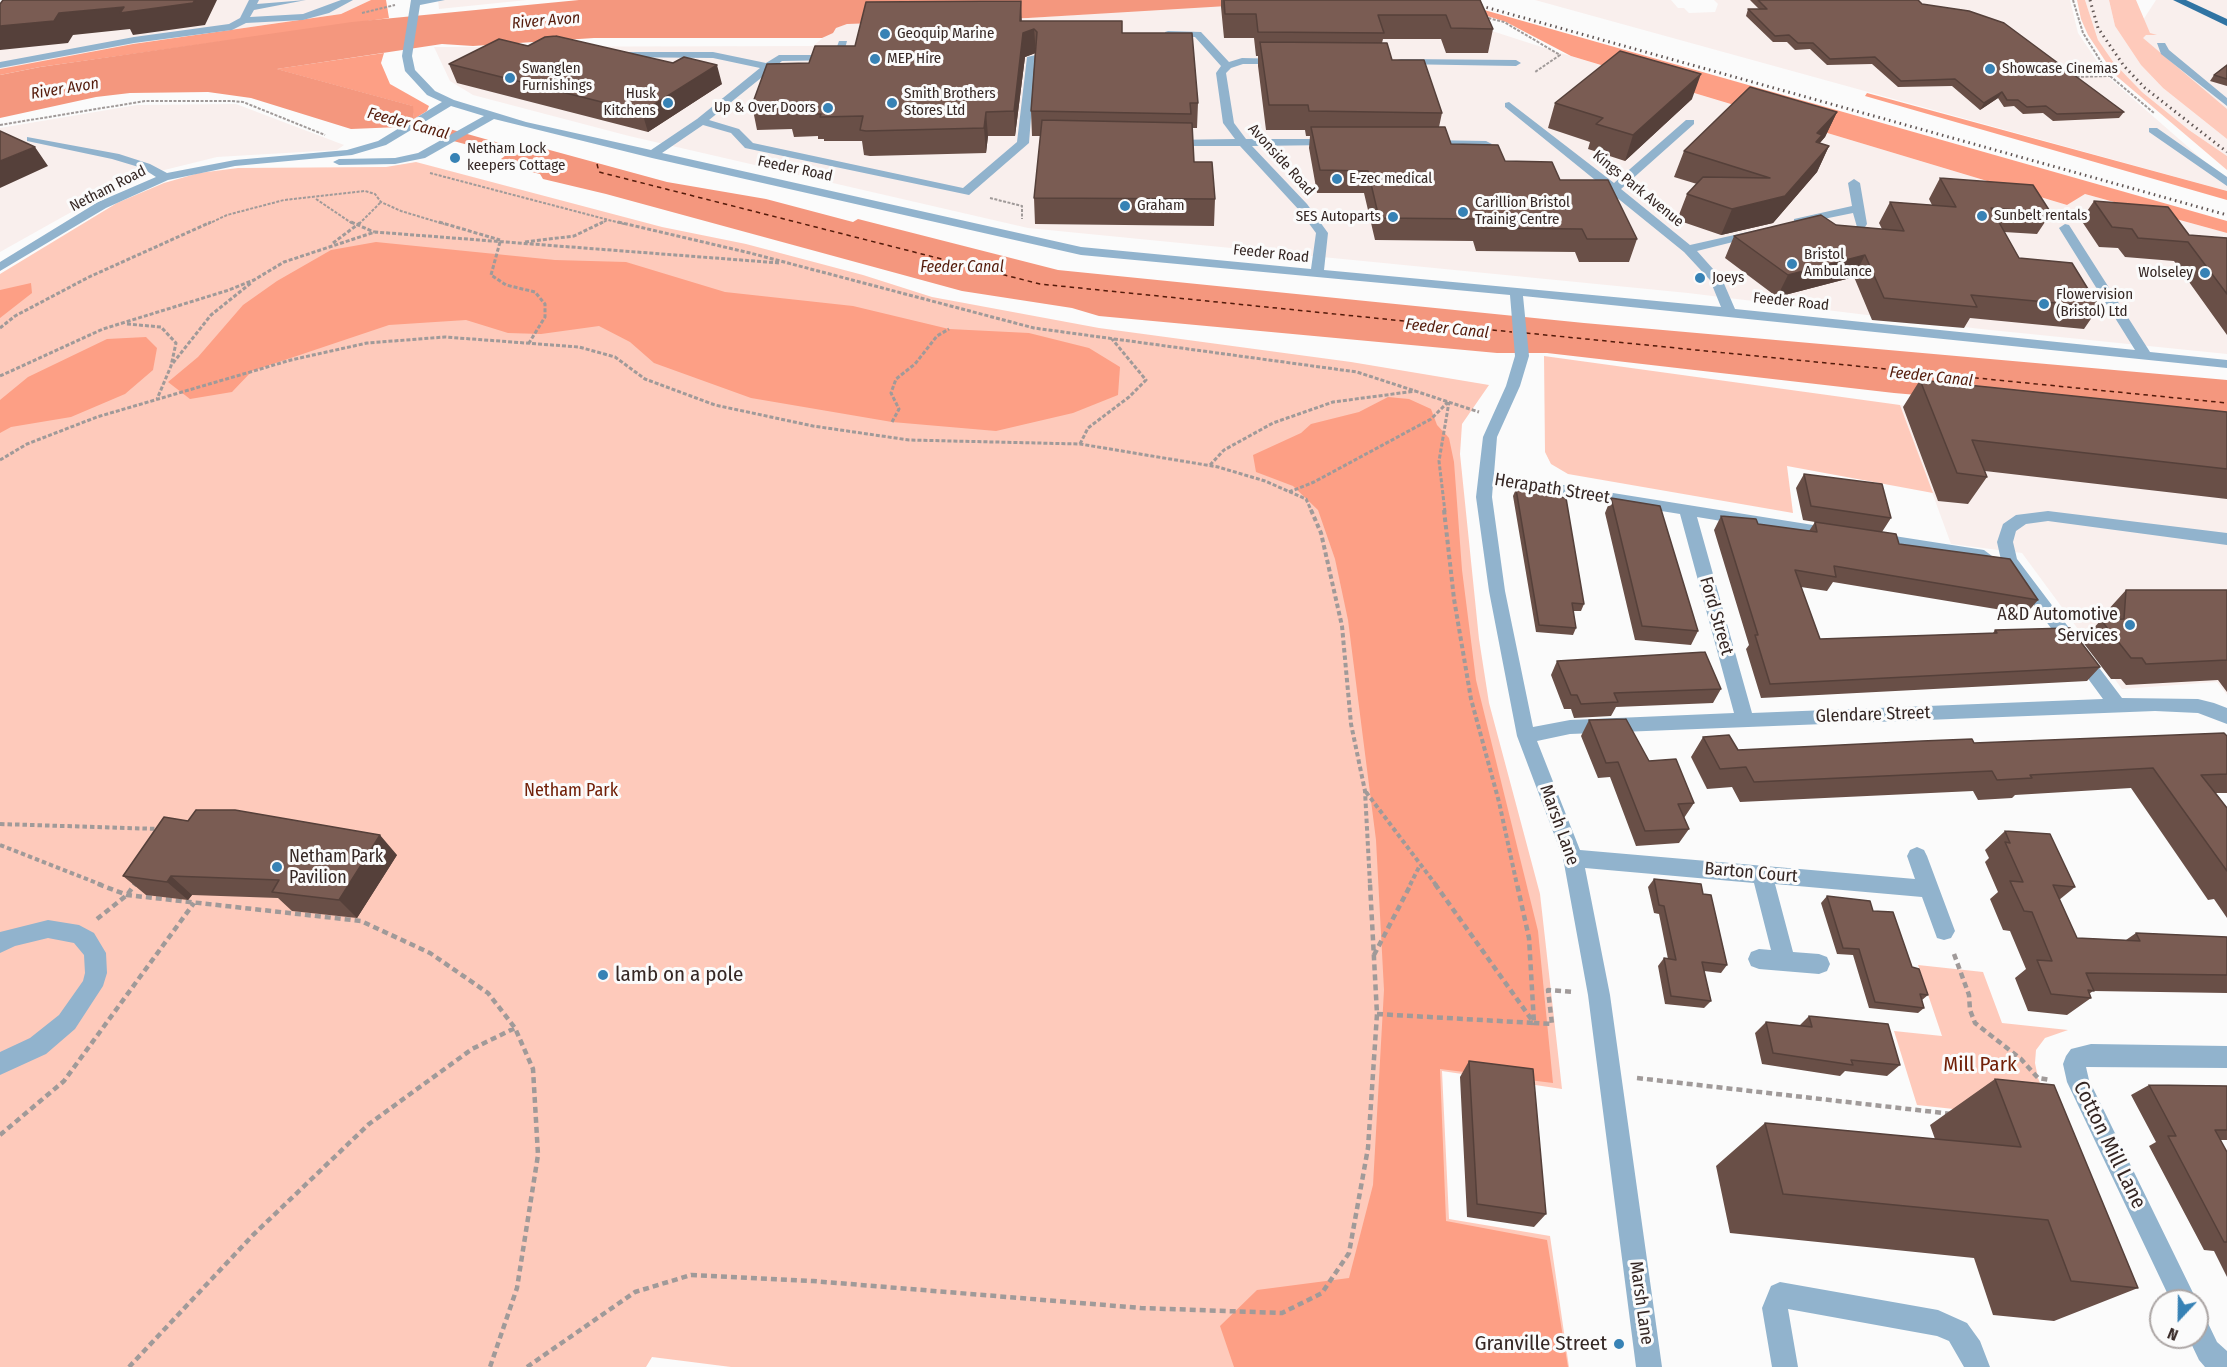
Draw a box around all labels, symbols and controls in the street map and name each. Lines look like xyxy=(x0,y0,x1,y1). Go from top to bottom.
water label: River Avon xyxy=(511,8,581,34)
place label: Geoquip Marine xyxy=(897,25,994,43)
marker: Geoquip Marine xyxy=(878,27,892,41)
place label: MEP Hire xyxy=(887,50,941,68)
marker: MEP Hire xyxy=(868,52,882,66)
place label: Swanglen Furnishings xyxy=(522,60,592,95)
place label: Showcase Cinemas xyxy=(2002,60,2118,78)
marker: Showcase Cinemas xyxy=(1983,62,1997,76)
marker: Swanglen Furnishings xyxy=(503,71,517,85)
water label: River Avon xyxy=(30,74,100,104)
place label: Husk Kitchens xyxy=(604,85,656,120)
place label: Smith Brothers Stores Ltd xyxy=(904,85,996,120)
marker: Husk Kitchens xyxy=(661,96,675,110)
marker: Smith Brothers Stores Ltd xyxy=(885,96,899,110)
place label: Up & Over Doors xyxy=(714,99,816,117)
marker: Up & Over Doors xyxy=(821,101,835,115)
water label: Feeder Canal xyxy=(365,104,451,144)
street label: Avonside Road xyxy=(1244,120,1318,200)
place label: Netham Lock keepers Cottage xyxy=(467,140,565,175)
street label: Kings Park Avenue xyxy=(1589,147,1687,231)
marker: Netham Lock keepers Cottage xyxy=(448,151,462,165)
street label: Feeder Road xyxy=(756,152,834,186)
street label: Netham Road xyxy=(67,162,149,216)
place label: E-zec medical xyxy=(1349,170,1432,188)
marker: E-zec medical xyxy=(1330,172,1344,186)
place label: Carillion Bristol Trainig Centre xyxy=(1475,194,1570,229)
place label: Graham xyxy=(1137,197,1185,215)
marker: Graham xyxy=(1118,199,1132,213)
marker: Carillion Bristol Trainig Centre xyxy=(1456,205,1470,219)
place label: Sunbelt rentals xyxy=(1994,207,2087,225)
place label: SES Autoparts xyxy=(1296,208,1381,226)
marker: Sunbelt rentals xyxy=(1975,209,1989,223)
marker: SES Autoparts xyxy=(1386,210,1400,224)
street label: Feeder Road xyxy=(1232,241,1310,267)
place label: Bristol Ambulance xyxy=(1804,246,1872,281)
marker: Bristol Ambulance xyxy=(1785,257,1799,271)
water label: Feeder Canal xyxy=(920,258,1004,278)
place label: Wolseley xyxy=(2138,264,2193,282)
marker: Wolseley xyxy=(2198,266,2212,280)
place label: Joeys xyxy=(1712,269,1744,287)
marker: Joeys xyxy=(1693,271,1707,285)
place label: Flowervision (Bristol) Ltd xyxy=(2056,286,2133,321)
street label: Feeder Road xyxy=(1752,289,1830,315)
marker: Flowervision (Bristol) Ltd xyxy=(2037,297,2051,311)
water label: Feeder Canal xyxy=(1404,315,1490,343)
water label: Feeder Canal xyxy=(1888,363,1974,391)
street label: Herapath Street xyxy=(1493,469,1611,509)
street label: Ford Street xyxy=(1695,574,1737,658)
place label: A&D Automotive Services xyxy=(1997,604,2118,646)
marker: A&D Automotive Services xyxy=(2123,618,2137,632)
street label: Glendare Street xyxy=(1815,702,1931,728)
park label: Netham Park xyxy=(524,780,618,802)
street label: Marsh Lane xyxy=(1534,782,1584,868)
place label: Netham Park Pavilion xyxy=(289,846,383,888)
street label: Barton Court xyxy=(1703,858,1799,888)
marker: Netham Park Pavilion xyxy=(270,860,284,874)
place label: lamb on a pole xyxy=(615,962,743,988)
marker: lamb on a pole xyxy=(596,968,610,982)
park label: Mill Park xyxy=(1943,1052,2017,1078)
street label: Cotton Mill Lane xyxy=(2067,1077,2151,1213)
street label: Marsh Lane xyxy=(1624,1260,1658,1346)
north arrow xyxy=(2149,1289,2209,1349)
text: N xyxy=(2165,1324,2181,1345)
place label: Granville Street xyxy=(1475,1331,1607,1357)
marker: Granville Street xyxy=(1612,1337,1626,1351)

